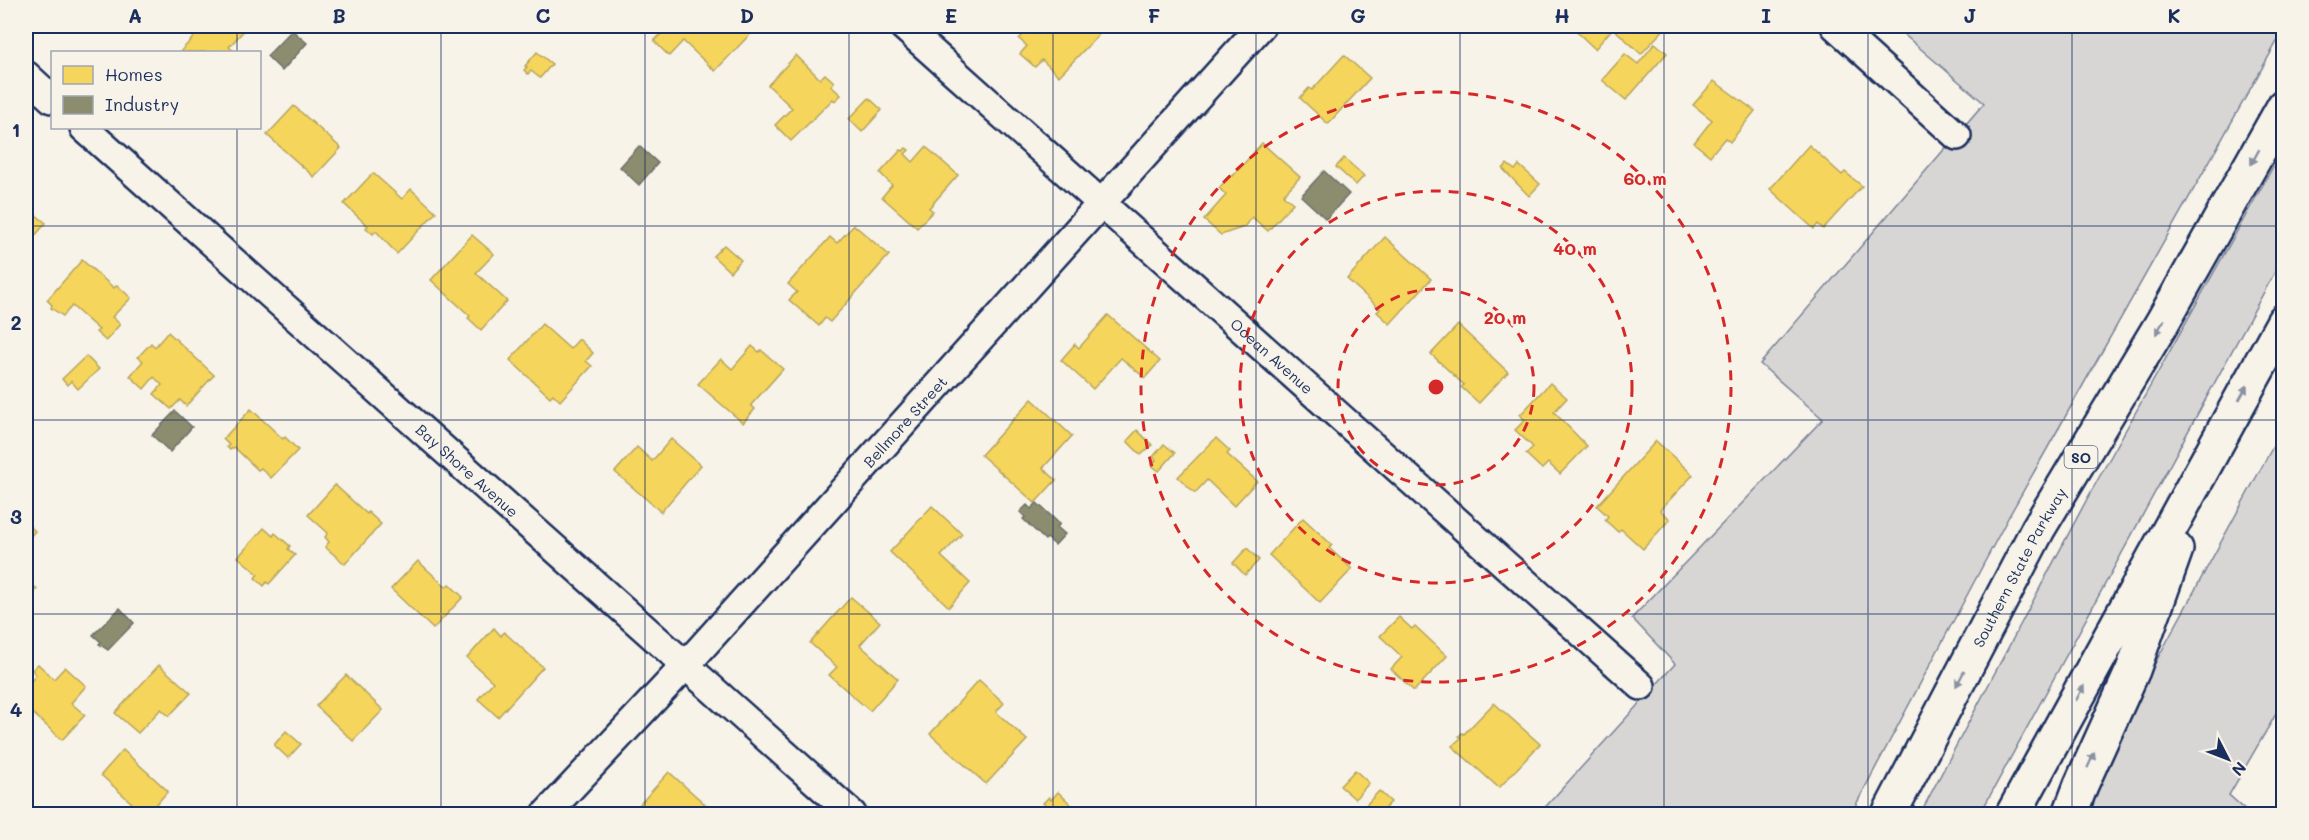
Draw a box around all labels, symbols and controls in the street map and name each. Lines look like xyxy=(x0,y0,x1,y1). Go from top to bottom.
text: A xyxy=(128,2,142,28)
text: B xyxy=(332,2,346,28)
text: C xyxy=(536,2,551,28)
text: D xyxy=(740,2,754,28)
text: E xyxy=(945,2,957,28)
text: F xyxy=(1148,2,1161,28)
text: G xyxy=(1350,2,1366,28)
text: H xyxy=(1554,2,1570,28)
text: I xyxy=(1761,2,1771,28)
text: J xyxy=(1963,2,1977,28)
text: K xyxy=(2167,2,2181,28)
legend xyxy=(51,51,261,129)
text: Homes xyxy=(105,62,163,86)
text: Industry xyxy=(105,92,179,116)
text: 1 xyxy=(12,116,20,142)
one-way arrow xyxy=(2250,149,2260,166)
text: 60 m xyxy=(1623,166,1667,190)
text: 40 m xyxy=(1553,236,1597,260)
text: 20 m xyxy=(1484,305,1526,329)
text: 2 xyxy=(10,309,22,335)
street label: Ocean Avenue xyxy=(1226,314,1318,398)
one-way arrow xyxy=(2154,319,2165,335)
street label: Bellmore Street xyxy=(859,372,951,471)
centre of rings xyxy=(1426,377,1446,397)
one-way arrow xyxy=(2238,384,2248,401)
street label: Bay Shore Avenue xyxy=(412,419,523,521)
road number: SO xyxy=(2064,446,2098,468)
street label: Southern State Parkway xyxy=(1968,484,2071,651)
text: 3 xyxy=(10,503,22,529)
one-way arrow xyxy=(1955,671,1965,688)
one-way arrow xyxy=(2075,685,2085,702)
text: 4 xyxy=(10,696,23,722)
north arrow xyxy=(2198,729,2258,789)
one-way arrow xyxy=(2087,752,2096,769)
text: N xyxy=(2228,758,2251,781)

